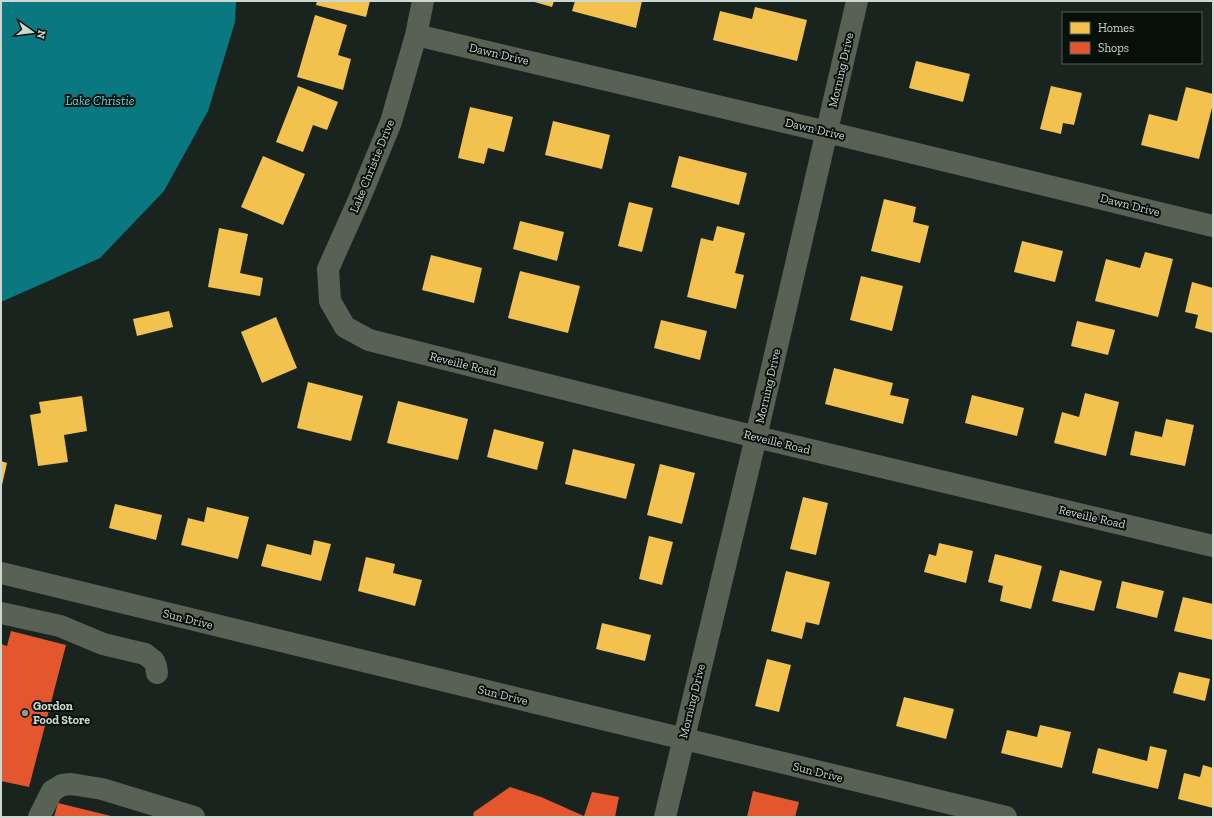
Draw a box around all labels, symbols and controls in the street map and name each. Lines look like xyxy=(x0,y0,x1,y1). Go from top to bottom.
north arrow xyxy=(12,12,52,52)
legend xyxy=(1062,12,1202,64)
text: Homes xyxy=(1098,21,1134,35)
text: N xyxy=(34,29,49,41)
street label: Morning Drive xyxy=(826,31,856,109)
street label: Dawn Drive xyxy=(468,40,531,68)
text: Shops xyxy=(1098,41,1129,55)
water label: Lake Christie xyxy=(65,93,135,108)
street label: Dawn Drive xyxy=(784,115,847,143)
street label: Lake Christie Drive xyxy=(347,117,397,215)
street label: Dawn Drive xyxy=(1099,191,1162,219)
street label: Morning Drive xyxy=(753,347,783,425)
street label: Reveille Road xyxy=(428,349,498,379)
street label: Reveille Road xyxy=(742,427,812,457)
street label: Reveille Road xyxy=(1057,503,1127,532)
street label: Sun Drive xyxy=(162,606,215,632)
street label: Morning Drive xyxy=(676,662,708,740)
street label: Sun Drive xyxy=(477,682,530,708)
place label: Gordon Food Store xyxy=(33,699,90,727)
marker: Gordon Food Store xyxy=(20,708,30,718)
street label: Sun Drive xyxy=(792,759,845,785)

